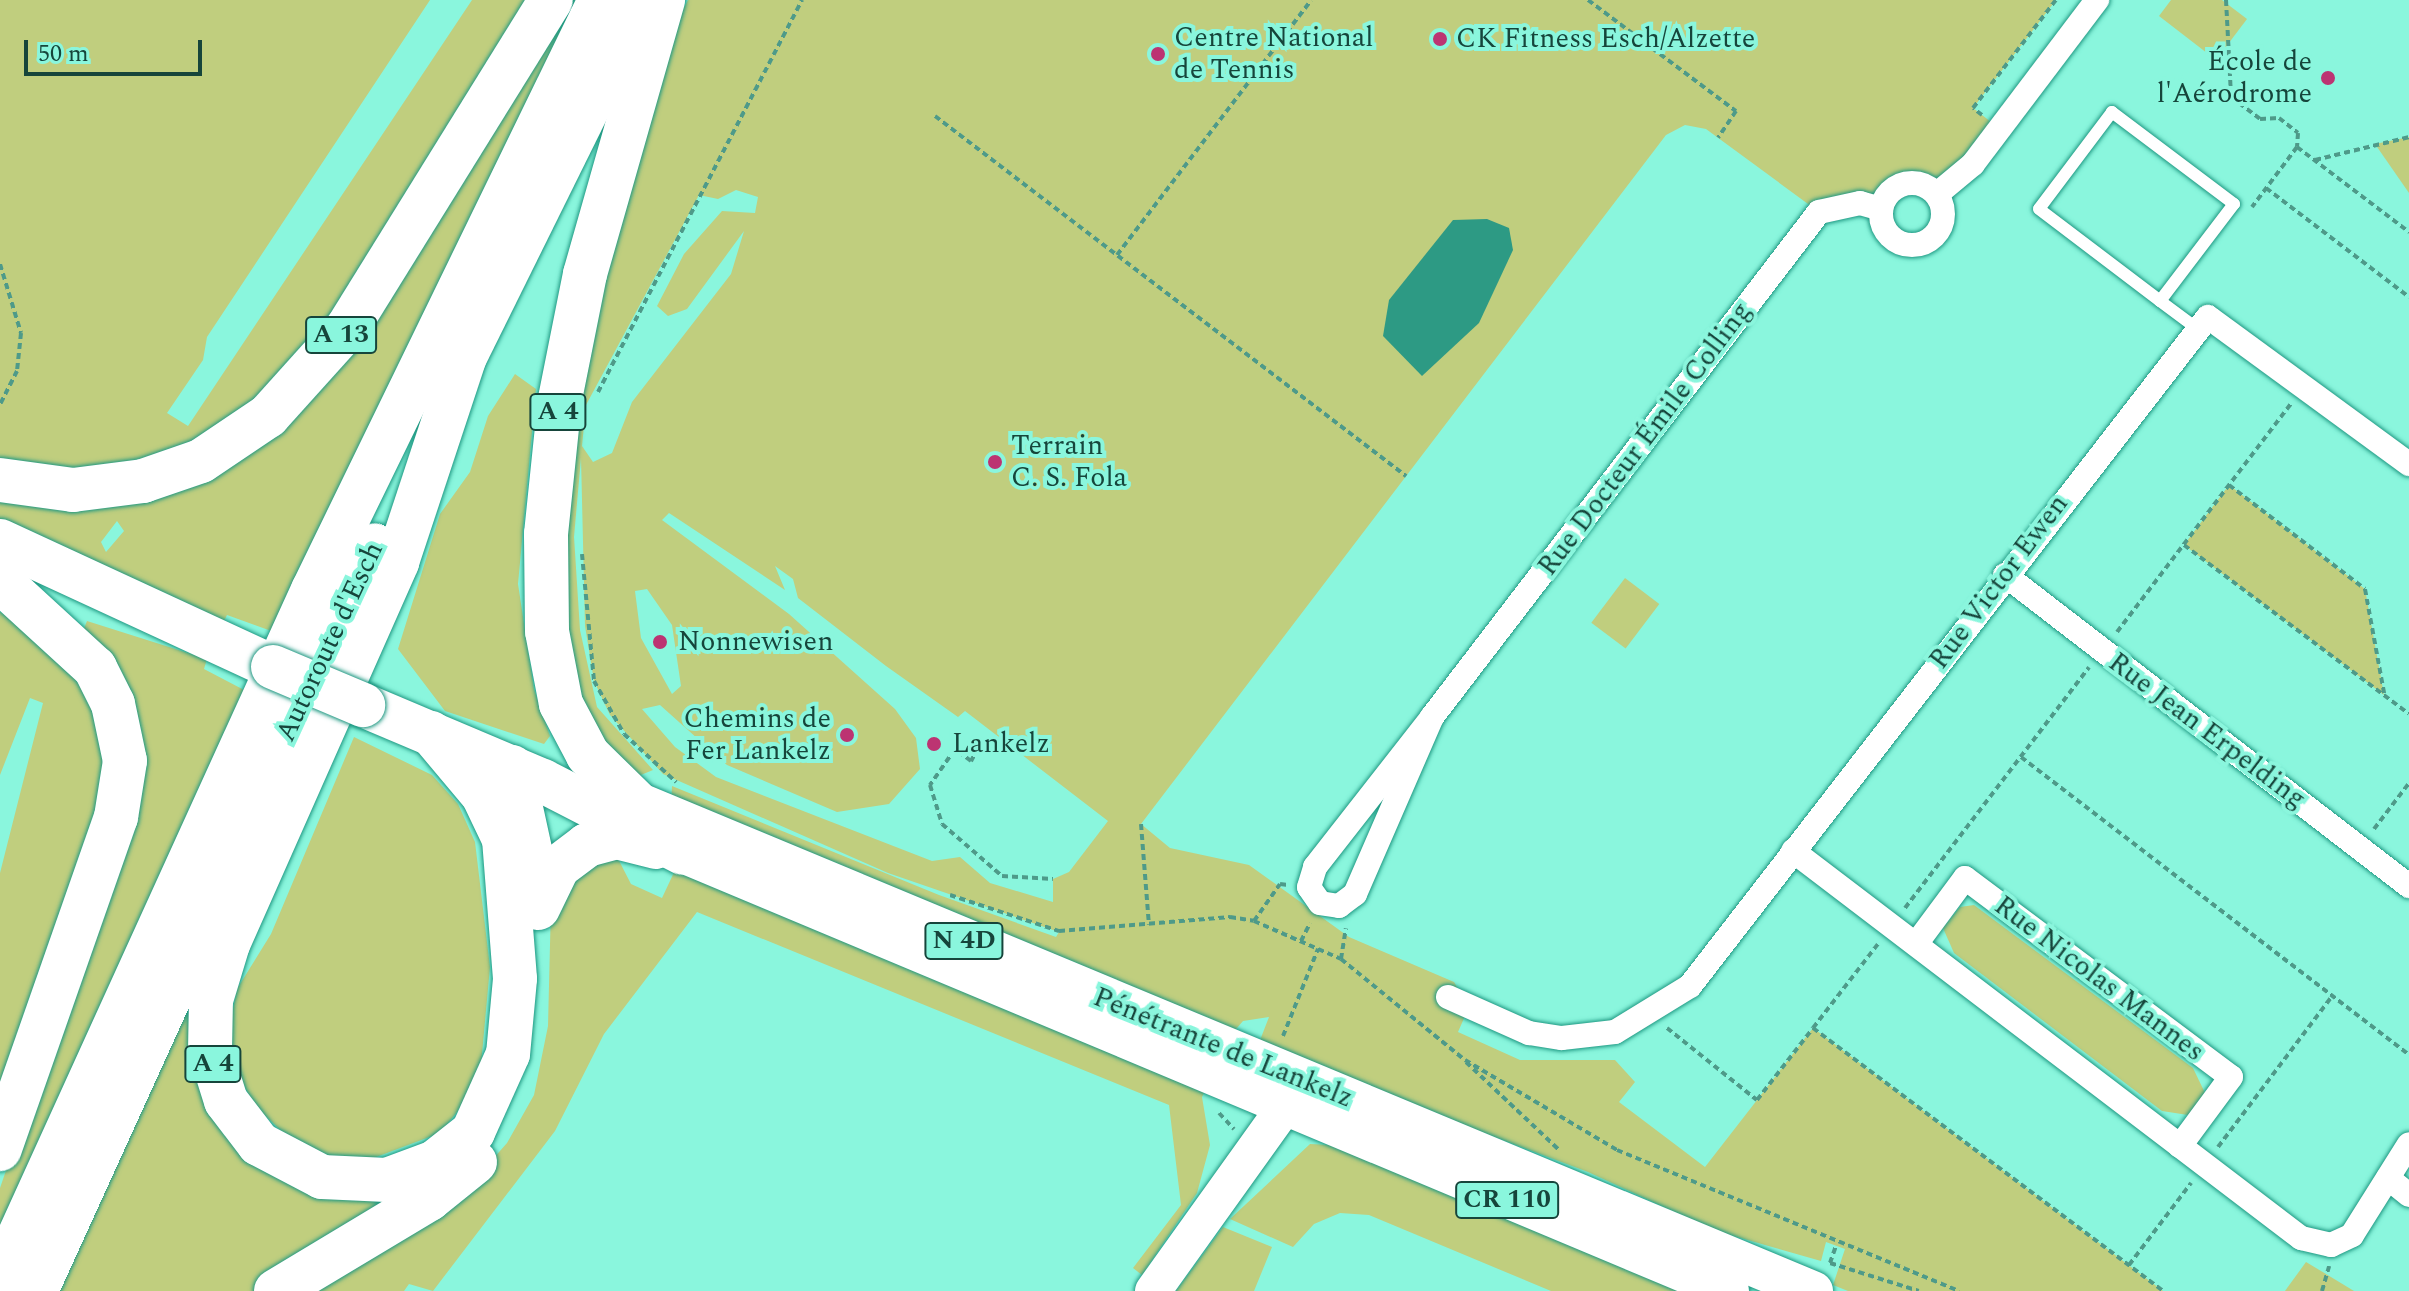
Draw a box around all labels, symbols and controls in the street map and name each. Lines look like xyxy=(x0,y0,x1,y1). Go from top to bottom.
place label: Centre National de Tennis xyxy=(1174,21,1374,87)
place label: CK Fitness Esch/Alzette xyxy=(1456,22,1755,56)
scale bar xyxy=(28,24,206,74)
marker: CK Fitness Esch/Alzette xyxy=(1431,30,1449,48)
text: 50 m xyxy=(38,36,89,72)
marker: Centre National de Tennis xyxy=(1149,45,1167,63)
place label: École de l'Aérodrome xyxy=(2157,45,2312,111)
marker: École de l'Aérodrome xyxy=(2319,69,2337,87)
street label: Rue Docteur Émile Colling xyxy=(1531,295,1759,583)
road number: A 13 xyxy=(305,313,377,357)
road number: A 4 xyxy=(528,390,588,434)
place label: Terrain C. S. Fola xyxy=(1011,429,1127,495)
marker: Terrain C. S. Fola xyxy=(986,453,1004,471)
street label: Rue Victor Ewen xyxy=(1922,488,2076,676)
street label: Autoroute d'Esch xyxy=(269,537,391,747)
place label: Nonnewisen xyxy=(678,625,833,659)
marker: Nonnewisen xyxy=(649,631,671,653)
street label: Rue Jean Erpelding xyxy=(2102,646,2312,816)
place label: Chemins de Fer Lankelz xyxy=(684,702,831,768)
marker: Chemins de Fer Lankelz xyxy=(838,726,856,744)
place label: Lankelz xyxy=(952,727,1050,761)
marker: Lankelz xyxy=(923,733,945,755)
street label: Rue Nicolas Mannes xyxy=(1987,889,2211,1069)
road number: N 4D xyxy=(924,919,1004,963)
street label: Pénétrante de Lankelz xyxy=(1088,981,1358,1115)
road number: A 4 xyxy=(183,1042,243,1086)
road number: CR 110 xyxy=(1455,1178,1559,1222)

